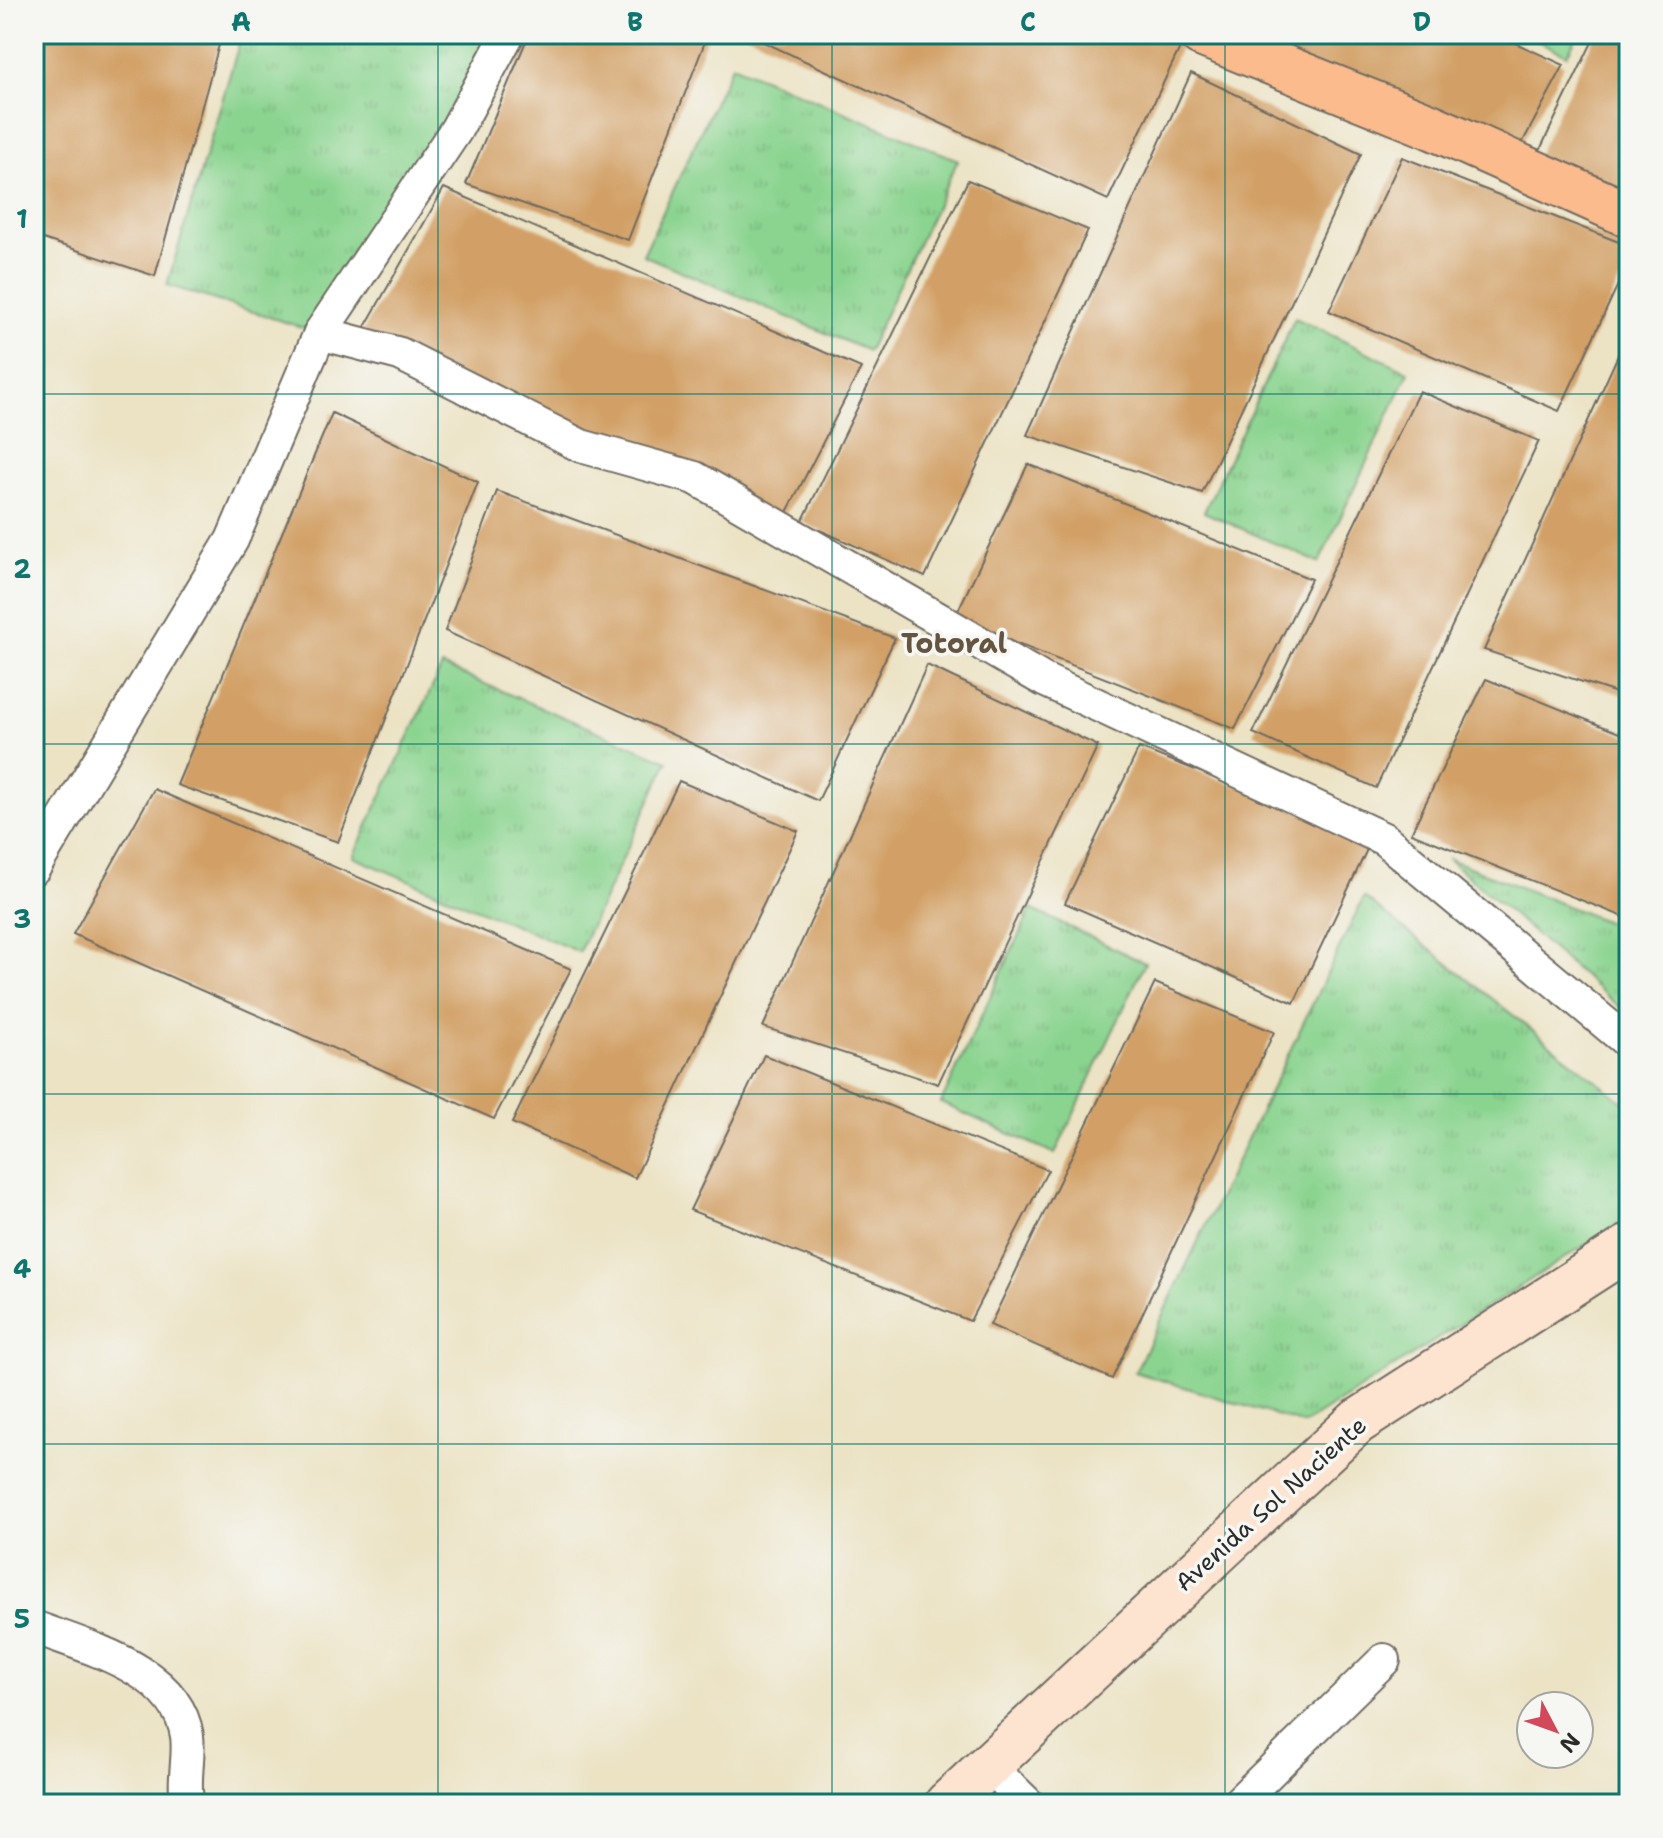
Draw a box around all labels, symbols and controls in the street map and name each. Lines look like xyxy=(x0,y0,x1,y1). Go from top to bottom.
text: A xyxy=(231,4,251,39)
text: B xyxy=(627,4,643,39)
text: C xyxy=(1020,4,1036,39)
text: D xyxy=(1413,4,1431,39)
text: 1 xyxy=(16,201,28,236)
text: 2 xyxy=(13,551,31,586)
district label: Totoral xyxy=(901,624,1007,662)
text: 3 xyxy=(13,901,31,936)
text: 4 xyxy=(13,1251,31,1286)
street label: Avenida Sol Naciente xyxy=(1169,1409,1373,1599)
text: 5 xyxy=(14,1601,30,1636)
north arrow xyxy=(1515,1690,1595,1770)
text: N xyxy=(1553,1727,1586,1759)

